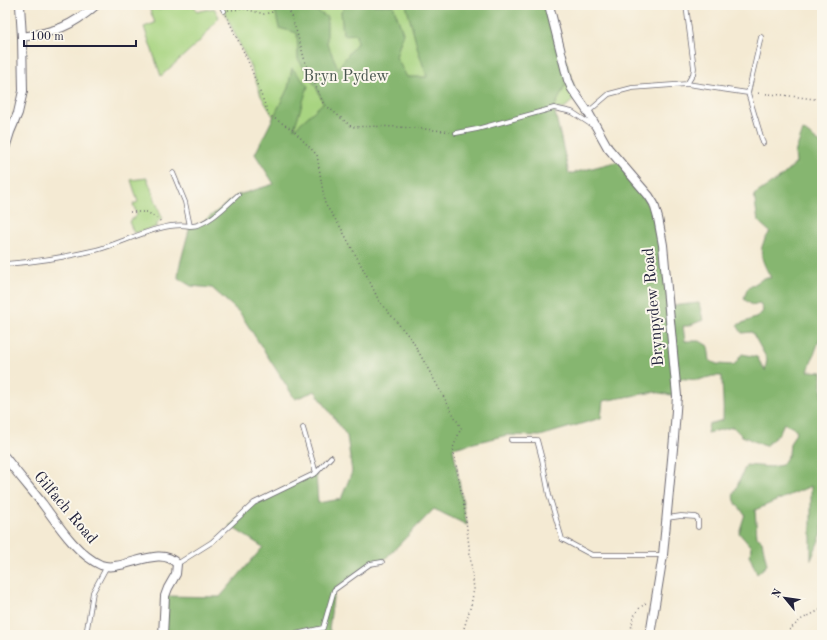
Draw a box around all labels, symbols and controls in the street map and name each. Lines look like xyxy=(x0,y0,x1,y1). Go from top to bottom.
scale bar xyxy=(24,22,136,48)
text: 100 m xyxy=(30,31,64,43)
park label: Bryn Pydew xyxy=(303,69,390,85)
street label: Brynpydew Road xyxy=(641,247,667,367)
street label: Gilfach Road xyxy=(30,469,100,547)
north arrow xyxy=(765,578,805,618)
text: N xyxy=(771,587,785,600)

